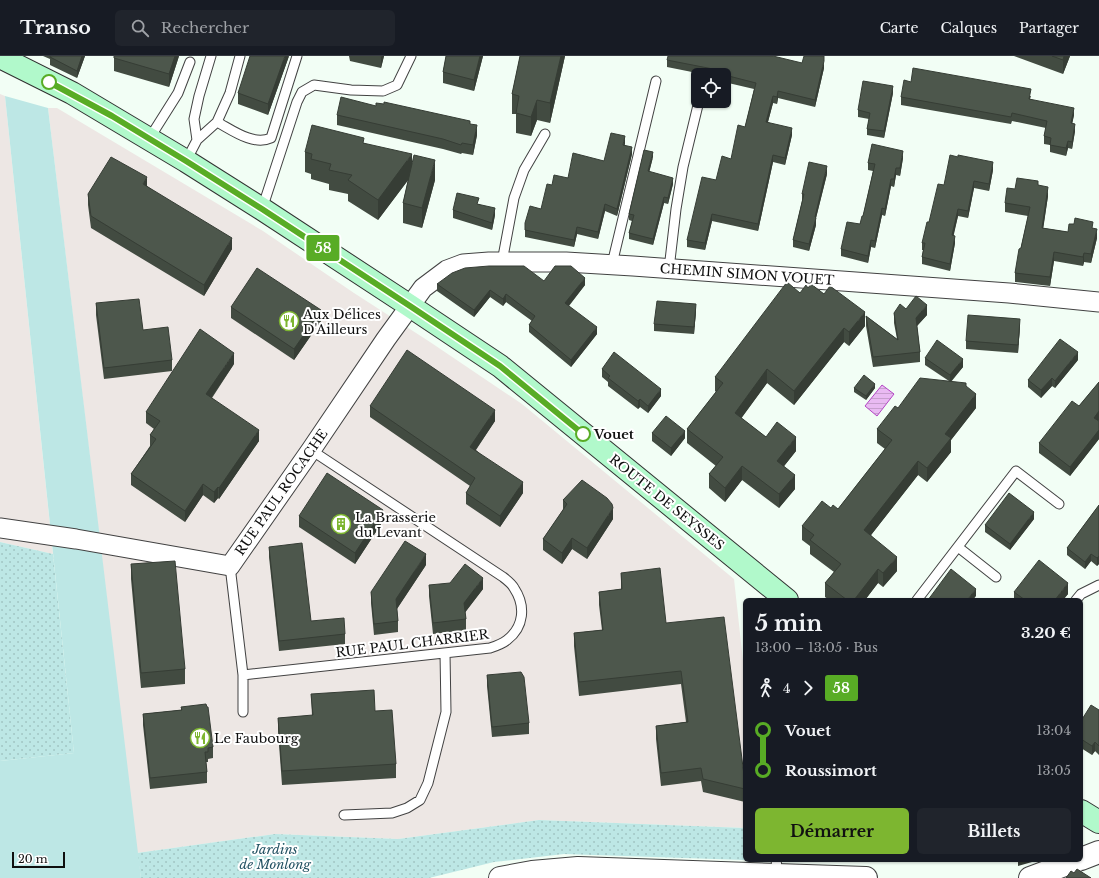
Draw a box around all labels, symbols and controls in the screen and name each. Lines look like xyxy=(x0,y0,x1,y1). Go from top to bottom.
search box xyxy=(115,10,395,46)
text: Transo xyxy=(20,16,91,39)
icon: search xyxy=(129,17,151,39)
text: Rechercher xyxy=(161,18,249,37)
text: Carte xyxy=(880,19,919,37)
text: Calques xyxy=(941,19,997,37)
text: Partager xyxy=(1019,19,1079,37)
map controls xyxy=(691,68,731,108)
button: locate xyxy=(691,68,731,108)
unlabelled marker xyxy=(41,74,57,90)
line badge: 58 xyxy=(305,235,341,261)
text: 58 xyxy=(314,239,332,257)
street label: CHEMIN SIMON VOUET xyxy=(659,260,835,289)
place label: Aux Délices D'Ailleurs xyxy=(302,306,381,338)
restaurant icon: Aux Délices D'Ailleurs xyxy=(278,310,300,332)
street label: RUE PAUL ROCACHE xyxy=(231,426,332,559)
marker: Vouet xyxy=(575,426,591,442)
place label: Vouet xyxy=(593,426,634,443)
street label: ROUTE DE SEYSSES xyxy=(606,451,728,554)
place label: La Brasserie du Levant xyxy=(355,509,436,541)
building icon: La Brasserie du Levant xyxy=(330,513,352,535)
text: 5 min xyxy=(755,610,822,637)
text: 3.20 € xyxy=(1021,623,1071,642)
street label: RUE PAUL CHARRIER xyxy=(335,626,490,661)
text: 13:00 – 13:05 · Bus xyxy=(755,639,878,656)
icon: walk xyxy=(755,677,777,699)
icon: forward xyxy=(797,677,819,699)
text: 58 xyxy=(833,679,850,697)
text: 4 xyxy=(783,680,791,697)
text: Vouet xyxy=(785,721,831,740)
text: 13:04 xyxy=(1037,722,1071,739)
restaurant icon: Le Faubourg xyxy=(189,727,211,749)
place label: Le Faubourg xyxy=(214,730,299,747)
text: Roussimort xyxy=(785,761,877,780)
text: 13:05 xyxy=(1037,762,1071,779)
button: Démarrer xyxy=(755,808,909,854)
button: Billets xyxy=(917,808,1071,854)
park label: Jardins de Monlong xyxy=(239,841,311,873)
scale bar xyxy=(12,850,65,869)
text: 20 m xyxy=(18,852,48,866)

